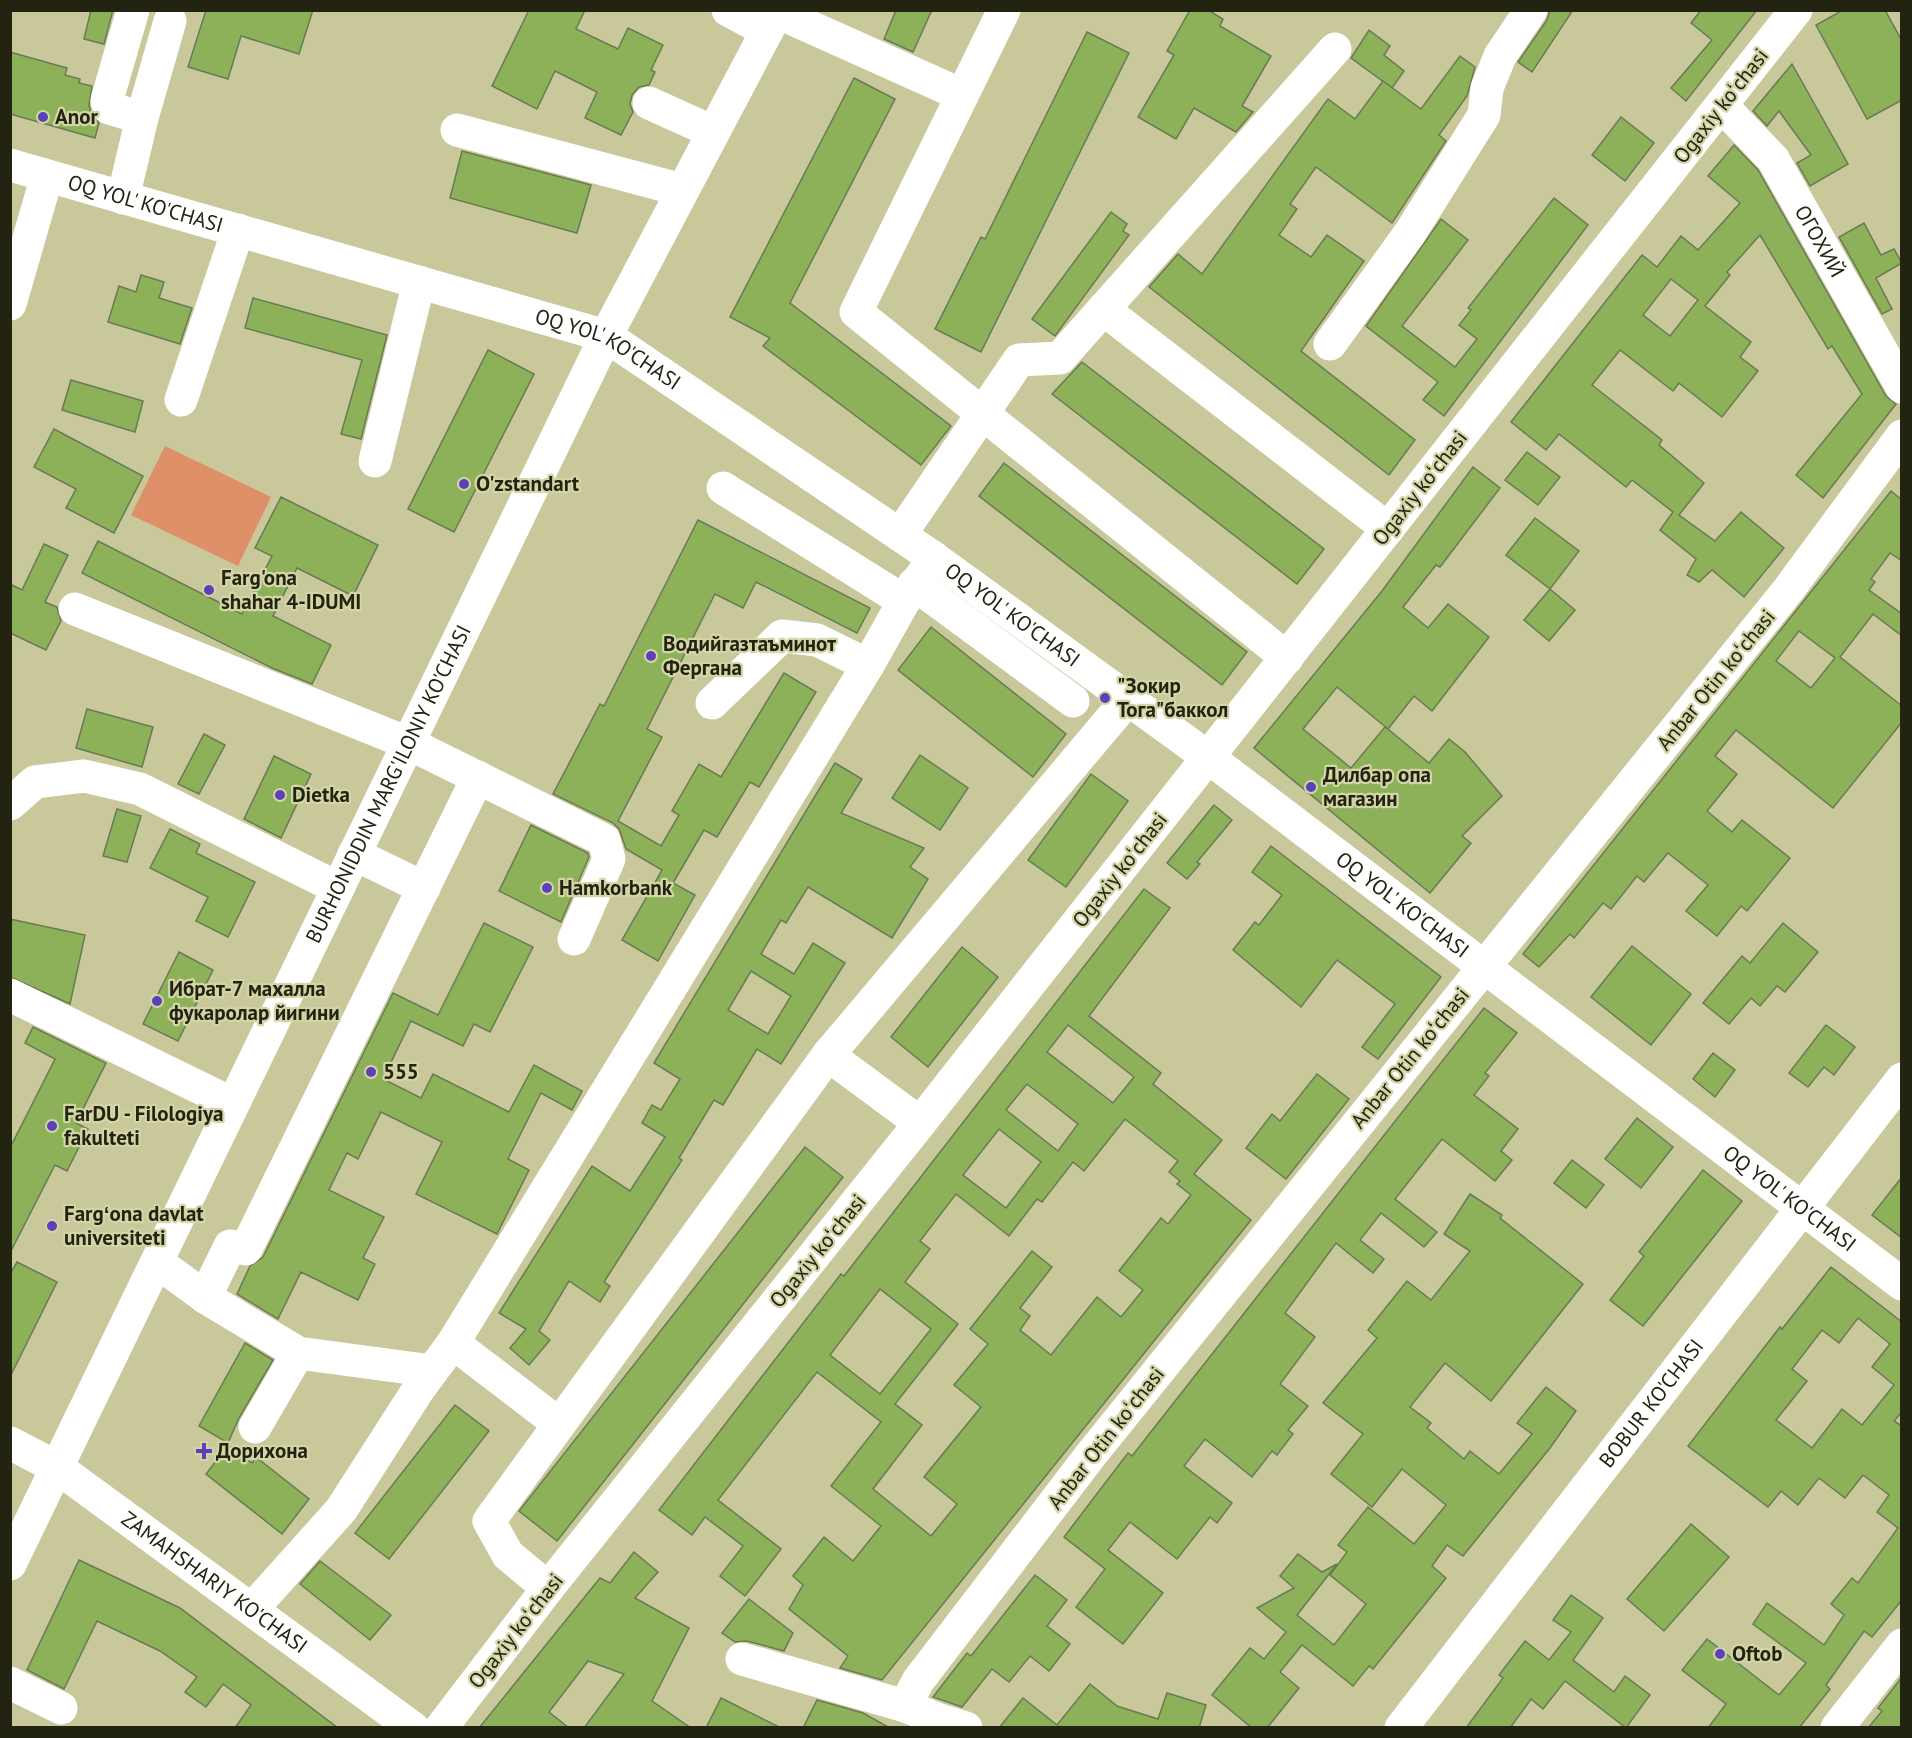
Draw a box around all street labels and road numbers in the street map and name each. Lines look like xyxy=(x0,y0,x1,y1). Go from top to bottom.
street label: Ogaxiy koʻchasi xyxy=(1667,43,1774,169)
street label: OQ YOL' KO'CHASI xyxy=(65,168,227,239)
street label: ОГОХИЙ xyxy=(1789,200,1851,282)
street label: OQ YOL' KO'CHASI xyxy=(532,302,686,396)
street label: Ogaxiy koʻchasi xyxy=(1366,425,1473,551)
street label: OQ YOL' KO'CHASI xyxy=(940,556,1085,673)
street label: Anbar Otin koʻchasi xyxy=(1650,604,1781,756)
street label: BURHONIDDIN MARG'ILONIY KO'CHASI xyxy=(299,620,477,947)
street label: Ogaxiy koʻchasi xyxy=(1066,807,1173,933)
street label: OQ YOL' KO'CHASI xyxy=(1331,845,1475,964)
street label: Anbar Otin koʻchasi xyxy=(1344,982,1475,1134)
street label: OQ YOL' KO'CHASI xyxy=(1718,1139,1862,1258)
street label: Ogaxiy koʻchasi xyxy=(763,1188,872,1313)
street label: BOBUR KO'CHASI xyxy=(1593,1333,1709,1473)
street label: Anbar Otin koʻchasi xyxy=(1041,1361,1170,1515)
street label: ZAMAHSHARIY KO'CHASI xyxy=(116,1505,313,1659)
street label: Ogaxiy koʻchasi xyxy=(462,1568,569,1694)

